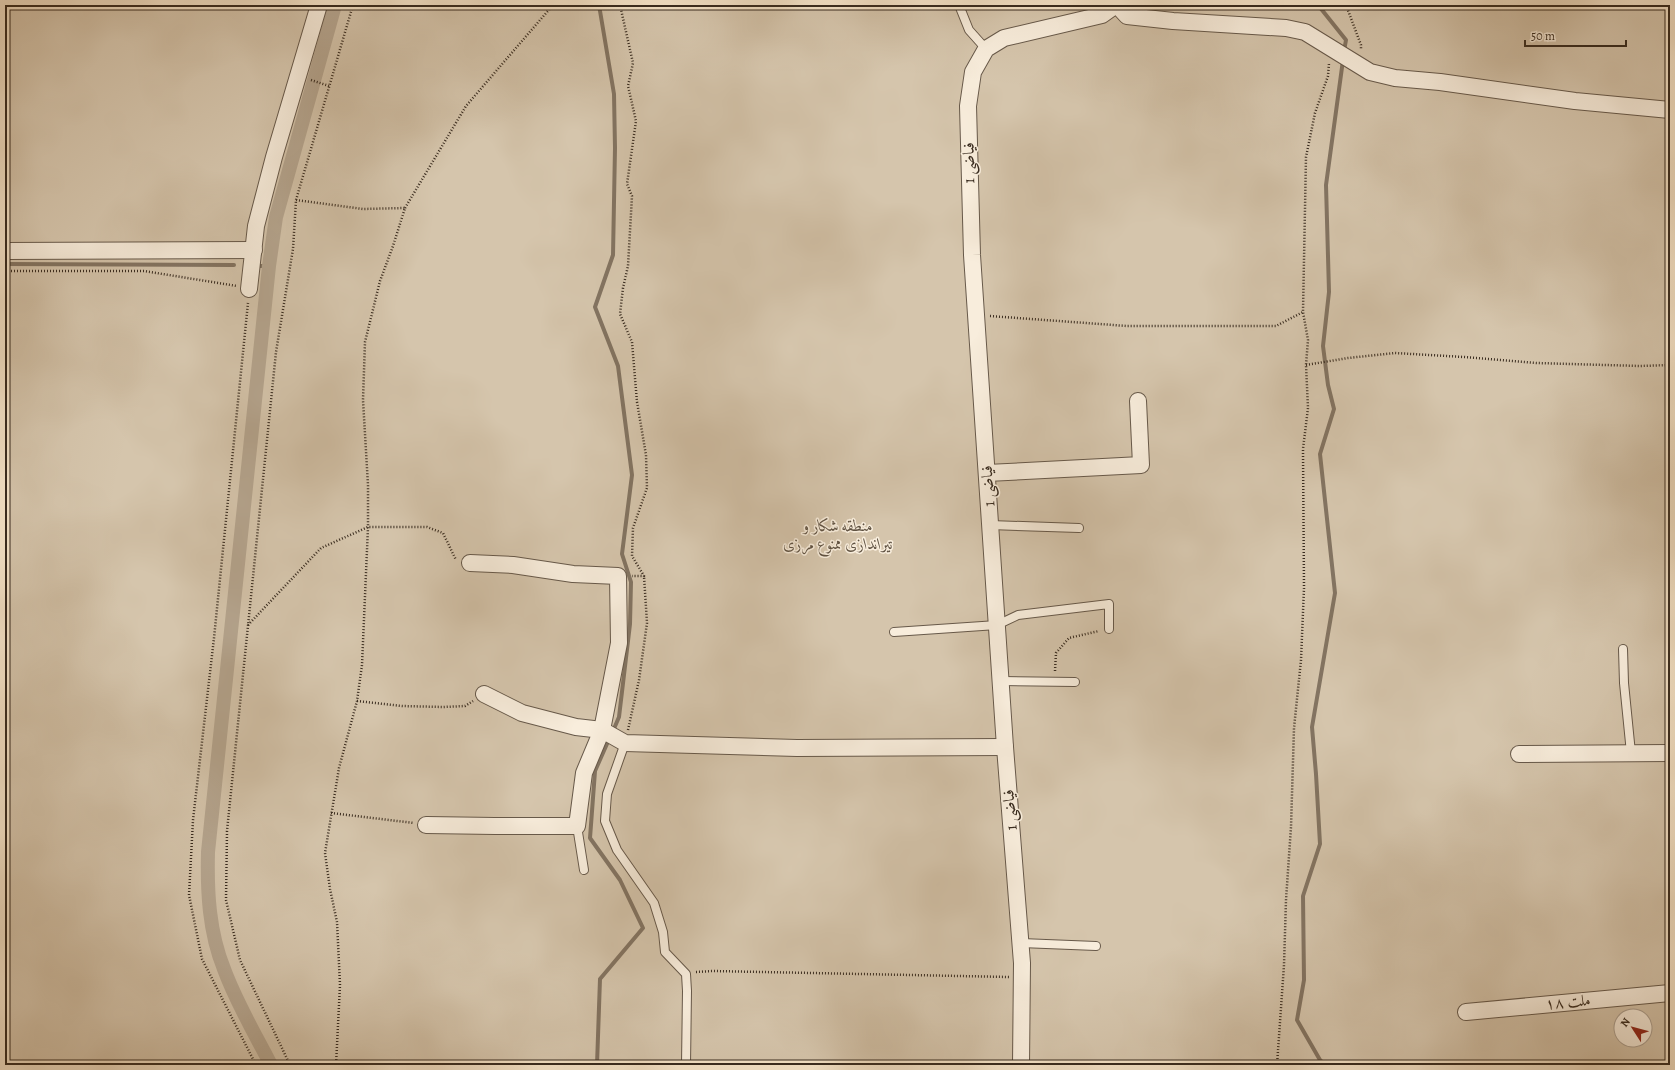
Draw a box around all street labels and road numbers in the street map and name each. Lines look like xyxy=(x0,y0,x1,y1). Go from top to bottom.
street label: فیاضی 1 xyxy=(958,142,980,184)
street label: فیاضی 1 xyxy=(976,465,1000,507)
street label: فیاضی 1 xyxy=(997,789,1023,831)
street label: ملت ۱۸ xyxy=(1544,989,1592,1015)

